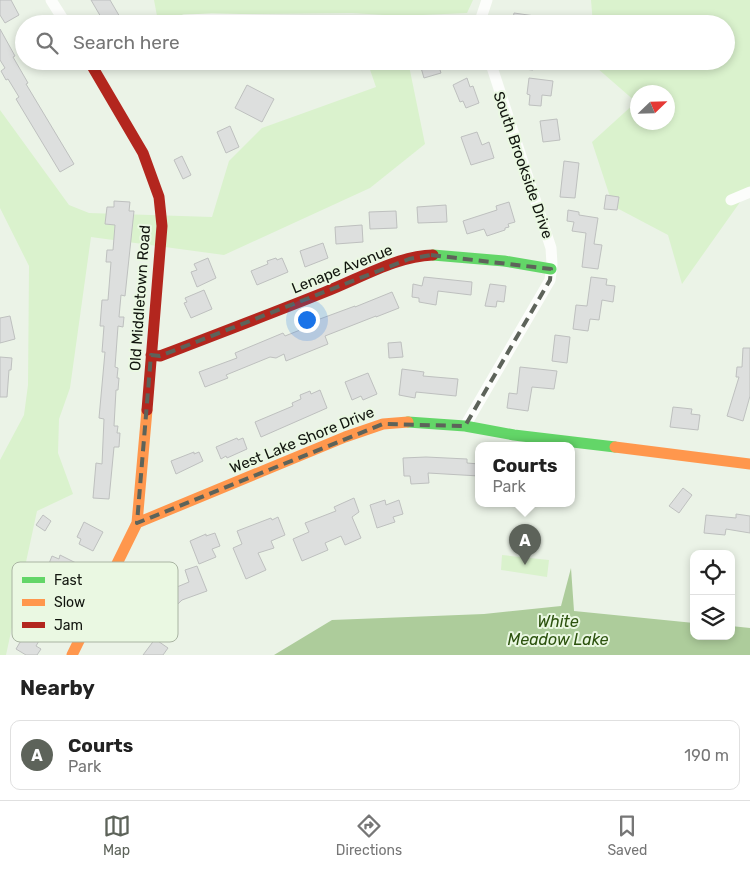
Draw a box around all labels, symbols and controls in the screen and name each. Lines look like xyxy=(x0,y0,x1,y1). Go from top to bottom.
search box xyxy=(15,15,735,70)
icon: search xyxy=(33,29,61,57)
text: Search here xyxy=(73,31,180,54)
north arrow xyxy=(630,85,675,130)
street label: South Brookside Drive xyxy=(489,89,557,241)
street label: Old Middletown Road xyxy=(126,224,154,372)
street label: Lenape Avenue xyxy=(289,241,395,297)
your location xyxy=(294,307,320,333)
street label: West Lake Shore Drive xyxy=(227,403,377,477)
popup xyxy=(475,442,575,507)
text: Courts xyxy=(492,454,558,477)
text: Park xyxy=(492,477,526,496)
pin: A xyxy=(509,524,541,565)
map controls xyxy=(690,550,735,640)
button: locate xyxy=(690,550,735,595)
legend xyxy=(12,562,178,642)
text: Fast xyxy=(54,572,83,589)
text: Slow xyxy=(54,594,85,611)
button: layers xyxy=(690,595,735,640)
water label: White Meadow Lake xyxy=(507,612,609,649)
text: Jam xyxy=(54,617,83,634)
text: Nearby xyxy=(20,675,95,700)
text: Courts xyxy=(68,734,133,757)
text: A xyxy=(31,746,43,765)
text: 190 m xyxy=(684,746,729,765)
text: Park xyxy=(68,757,101,776)
tab: Map xyxy=(103,812,131,859)
tab: Directions xyxy=(336,812,402,859)
tab: Saved xyxy=(607,812,647,859)

